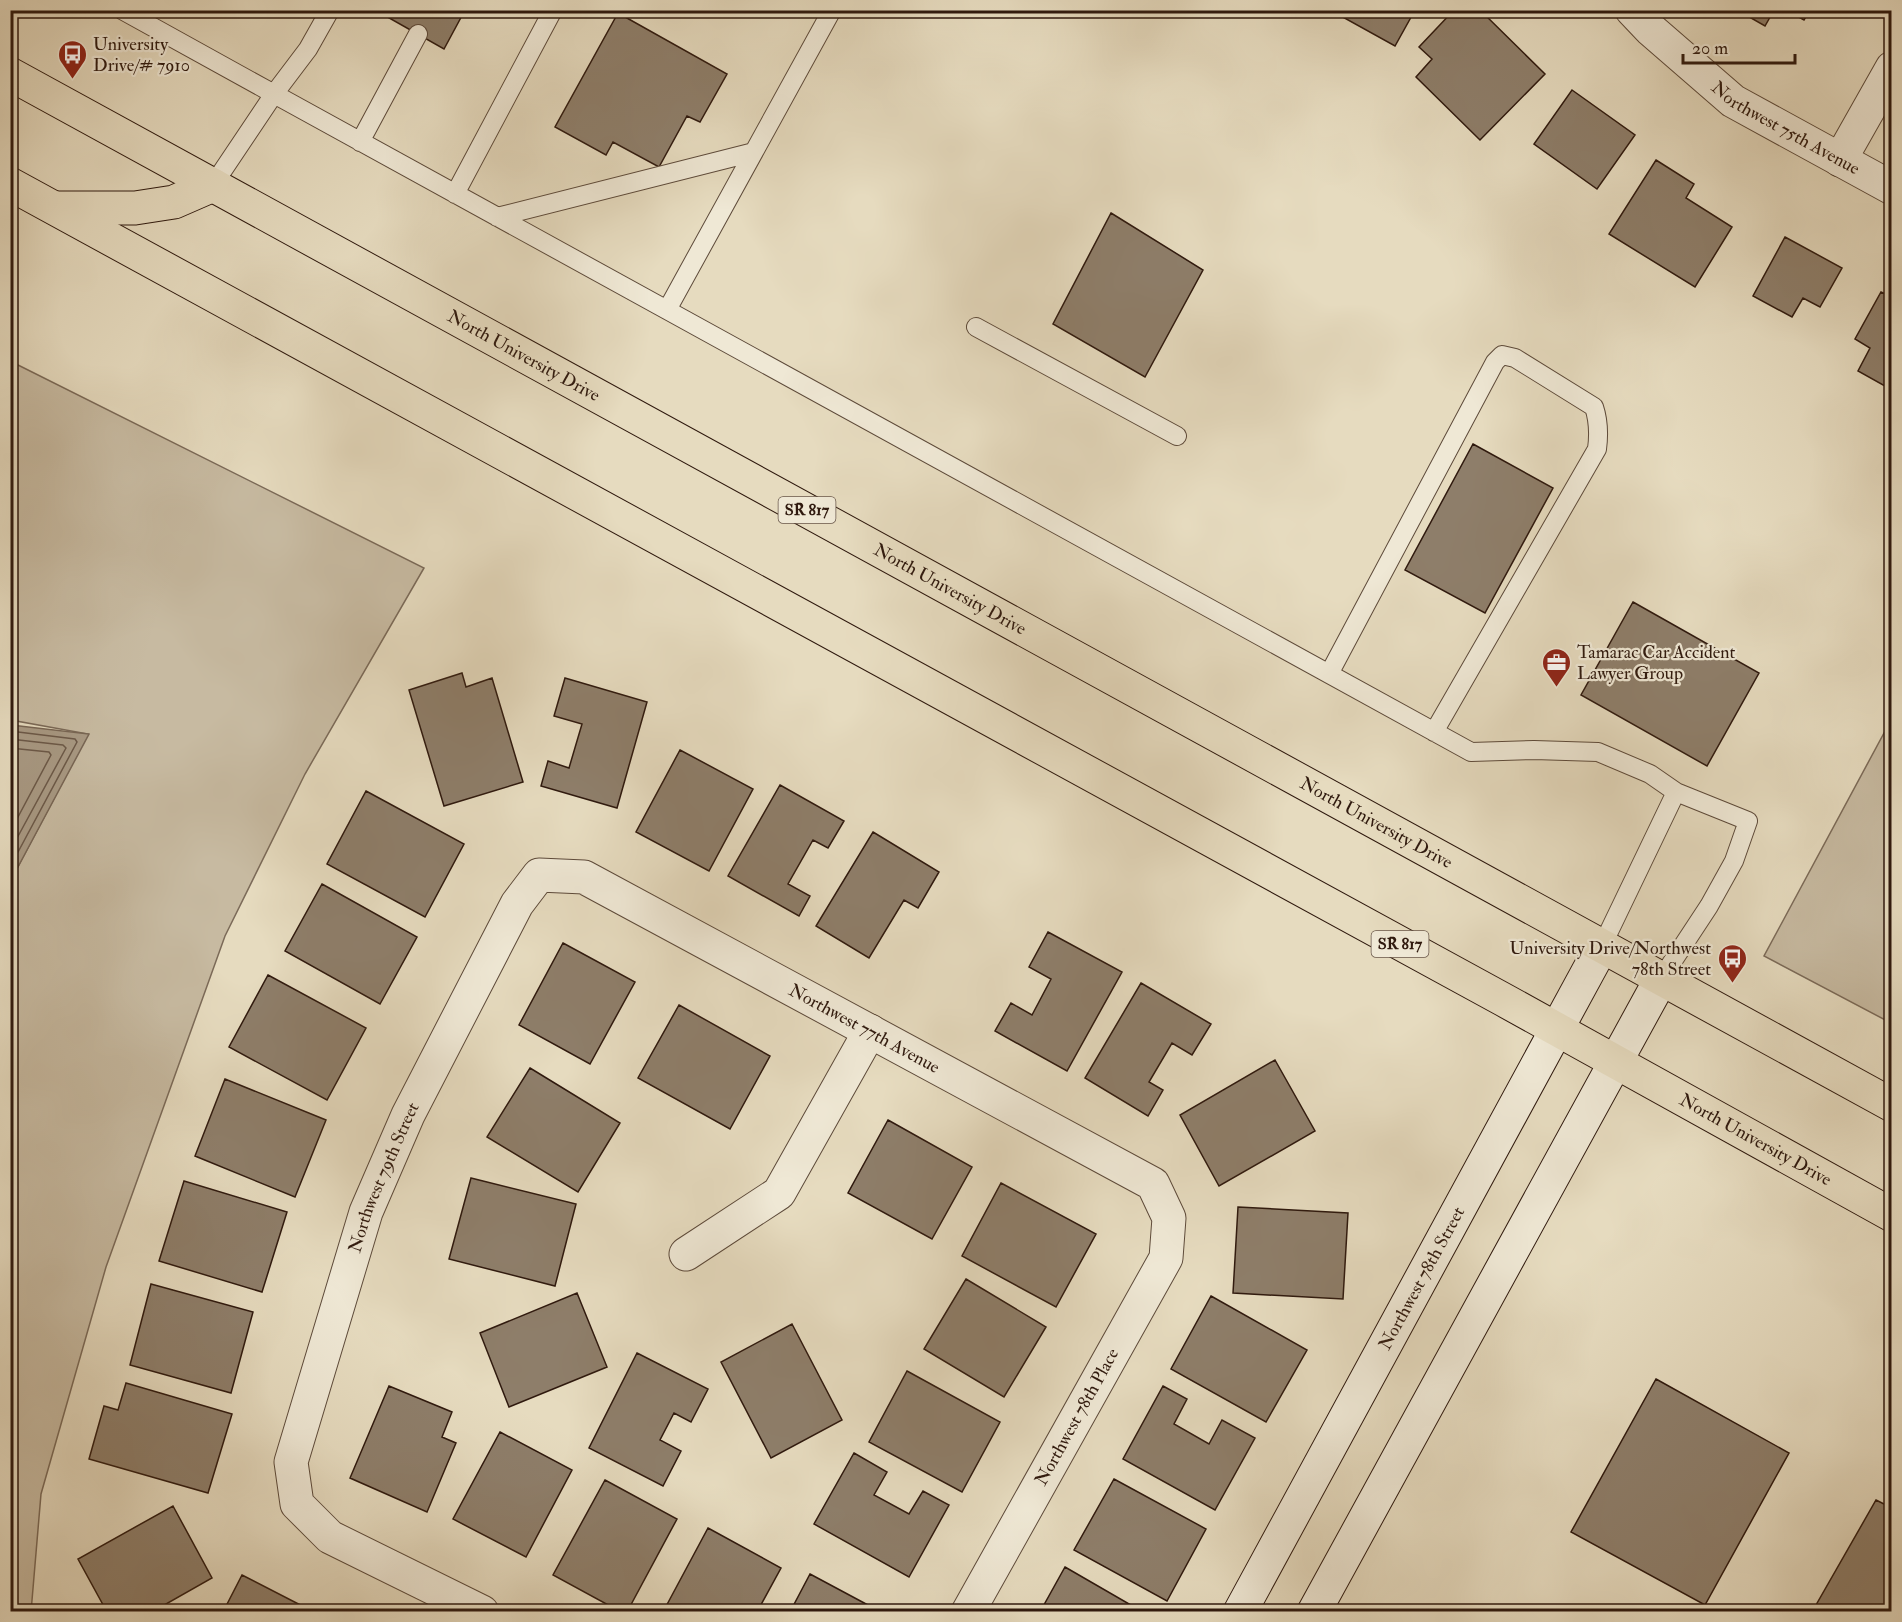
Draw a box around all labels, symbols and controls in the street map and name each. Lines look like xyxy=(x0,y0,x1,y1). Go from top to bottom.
scale bar xyxy=(1683,27,1796,65)
place label: University Drive/# 7910 xyxy=(93,33,190,77)
text: 20 m xyxy=(1692,37,1728,60)
bus stop icon: University Drive/# 7910 xyxy=(56,38,88,80)
street label: Northwest 75th Avenue xyxy=(1707,76,1864,180)
street label: North University Drive xyxy=(444,305,605,407)
road number: SR 817 xyxy=(778,497,836,523)
street label: North University Drive xyxy=(870,538,1031,640)
place label: Tamarac Car Accident Lawyer Group xyxy=(1577,641,1735,685)
office icon: Tamarac Car Accident Lawyer Group xyxy=(1540,646,1572,688)
street label: North University Drive xyxy=(1296,772,1457,874)
road number: SR 817 xyxy=(1372,931,1428,957)
place label: University Drive/Northwest 78th Street xyxy=(1510,937,1711,981)
bus stop icon: University Drive/Northwest 78th Street xyxy=(1716,942,1748,984)
street label: Northwest 77th Avenue xyxy=(785,978,944,1079)
street label: North University Drive xyxy=(1676,1088,1836,1191)
street label: Northwest 79th Street xyxy=(343,1098,424,1255)
street label: Northwest 78th Street xyxy=(1373,1202,1470,1354)
street label: Northwest 78th Place xyxy=(1030,1344,1124,1490)

